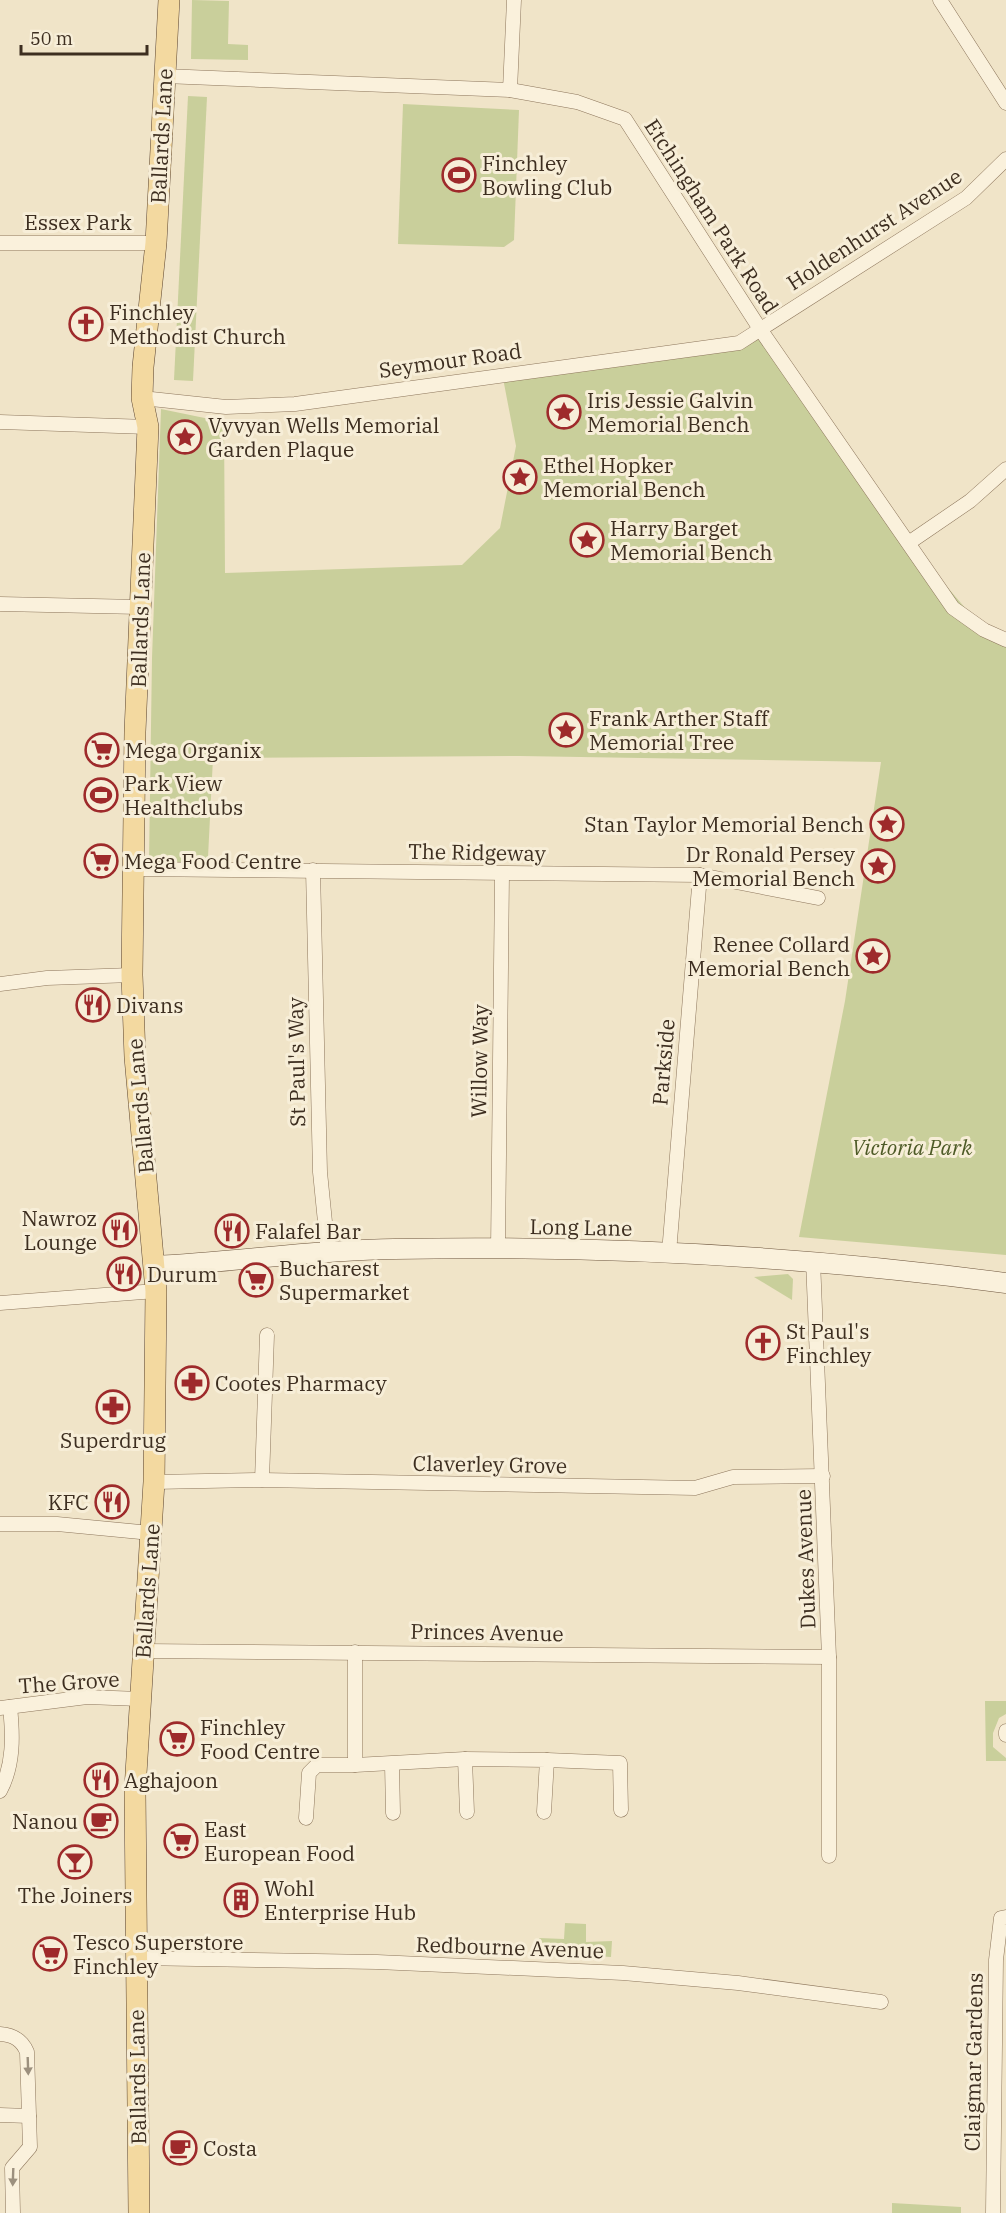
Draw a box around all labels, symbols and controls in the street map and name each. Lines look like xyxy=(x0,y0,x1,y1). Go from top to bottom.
scale bar xyxy=(21,18,147,56)
text: 50 m xyxy=(30,27,73,50)
street label: Ballards Lane xyxy=(143,68,179,204)
street label: Etchingham Park Road xyxy=(639,113,786,319)
place label: Finchley Bowling Club xyxy=(482,149,612,201)
sports icon: Finchley Bowling Club xyxy=(441,157,477,193)
street label: Holdenhurst Avenue xyxy=(781,162,967,296)
street label: Essex Park xyxy=(24,208,132,236)
place label: Finchley Methodist Church xyxy=(109,298,286,350)
church icon: Finchley Methodist Church xyxy=(68,306,104,342)
street label: Seymour Road xyxy=(377,336,523,384)
place label: Iris Jessie Galvin Memorial Bench xyxy=(587,386,753,438)
place icon: Iris Jessie Galvin Memorial Bench xyxy=(546,394,582,430)
place label: Vyvyan Wells Memorial Garden Plaque xyxy=(208,411,439,463)
place icon: Vyvyan Wells Memorial Garden Plaque xyxy=(167,419,203,455)
place label: Ethel Hopker Memorial Bench xyxy=(543,451,706,503)
place icon: Ethel Hopker Memorial Bench xyxy=(502,459,538,495)
place label: Harry Barget Memorial Bench xyxy=(610,514,773,566)
place icon: Harry Barget Memorial Bench xyxy=(569,522,605,558)
street label: Ballards Lane xyxy=(124,552,156,688)
place label: Frank Arther Staff Memorial Tree xyxy=(589,704,770,756)
place icon: Frank Arther Staff Memorial Tree xyxy=(548,712,584,748)
supermarket icon: Mega Organix xyxy=(84,732,120,768)
place label: Mega Organix xyxy=(125,736,261,764)
place label: Park View Healthclubs xyxy=(124,769,243,821)
sports icon: Park View Healthclubs xyxy=(83,777,119,813)
place icon: Stan Taylor Memorial Bench xyxy=(869,806,905,842)
place label: Stan Taylor Memorial Bench xyxy=(584,810,864,838)
street label: The Ridgeway xyxy=(408,837,547,867)
place label: Dr Ronald Persey Memorial Bench xyxy=(686,840,856,892)
supermarket icon: Mega Food Centre xyxy=(83,843,119,879)
place label: Mega Food Centre xyxy=(124,847,301,875)
place icon: Dr Ronald Persey Memorial Bench xyxy=(860,848,896,884)
place label: Renee Collard Memorial Bench xyxy=(687,930,850,982)
place icon: Renee Collard Memorial Bench xyxy=(855,938,891,974)
restaurant icon: Divans xyxy=(75,987,111,1023)
place label: Divans xyxy=(116,991,184,1019)
street label: St Paul's Way xyxy=(281,996,311,1127)
street label: Willow Way xyxy=(464,1003,494,1118)
street label: Parkside xyxy=(645,1018,681,1106)
street label: Ballards Lane xyxy=(120,1037,160,1175)
park label: Victoria Park xyxy=(852,1133,973,1161)
place label: Nawroz Lounge xyxy=(22,1204,97,1256)
restaurant icon: Nawroz Lounge xyxy=(102,1212,138,1248)
street label: Long Lane xyxy=(529,1212,633,1242)
restaurant icon: Falafel Bar xyxy=(214,1213,250,1249)
place label: Falafel Bar xyxy=(255,1217,361,1245)
place label: Bucharest Supermarket xyxy=(279,1254,409,1306)
restaurant icon: Durum xyxy=(106,1256,142,1292)
place label: Durum xyxy=(147,1260,218,1288)
supermarket icon: Bucharest Supermarket xyxy=(238,1262,274,1298)
place label: St Paul's Finchley xyxy=(786,1317,872,1369)
church icon: St Paul's Finchley xyxy=(745,1325,781,1361)
pharmacy icon: Cootes Pharmacy xyxy=(174,1365,210,1401)
place label: Cootes Pharmacy xyxy=(215,1369,387,1397)
pharmacy icon: Superdrug xyxy=(95,1389,131,1425)
place label: Superdrug xyxy=(60,1426,167,1454)
street label: Claverley Grove xyxy=(412,1449,568,1479)
restaurant icon: KFC xyxy=(94,1484,130,1520)
place label: KFC xyxy=(48,1488,89,1516)
street label: Dukes Avenue xyxy=(789,1489,821,1629)
street label: Ballards Lane xyxy=(128,1522,166,1660)
street label: Princes Avenue xyxy=(410,1617,564,1647)
street label: The Grove xyxy=(18,1665,120,1699)
place label: Finchley Food Centre xyxy=(200,1713,320,1765)
supermarket icon: Finchley Food Centre xyxy=(159,1721,195,1757)
restaurant icon: Aghajoon xyxy=(83,1762,119,1798)
place label: Aghajoon xyxy=(124,1766,218,1794)
cafe icon: Nanou xyxy=(83,1803,119,1839)
place label: Nanou xyxy=(12,1807,78,1835)
place label: East European Food xyxy=(204,1815,355,1867)
supermarket icon: East European Food xyxy=(163,1823,199,1859)
bar icon: The Joiners xyxy=(57,1844,93,1880)
place label: Wohl Enterprise Hub xyxy=(264,1874,416,1926)
place label: The Joiners xyxy=(18,1881,133,1909)
building icon: Wohl Enterprise Hub xyxy=(223,1882,259,1918)
place label: Tesco Superstore Finchley xyxy=(73,1928,244,1980)
street label: Redbourne Avenue xyxy=(415,1930,605,1964)
supermarket icon: Tesco Superstore Finchley xyxy=(32,1936,68,1972)
street label: Claigmar Gardens xyxy=(957,1972,989,2152)
street label: Ballards Lane xyxy=(122,2009,152,2145)
one-way arrow xyxy=(23,2057,32,2076)
cafe icon: Costa xyxy=(162,2130,198,2166)
place label: Costa xyxy=(203,2134,257,2162)
one-way arrow xyxy=(9,2168,18,2187)

